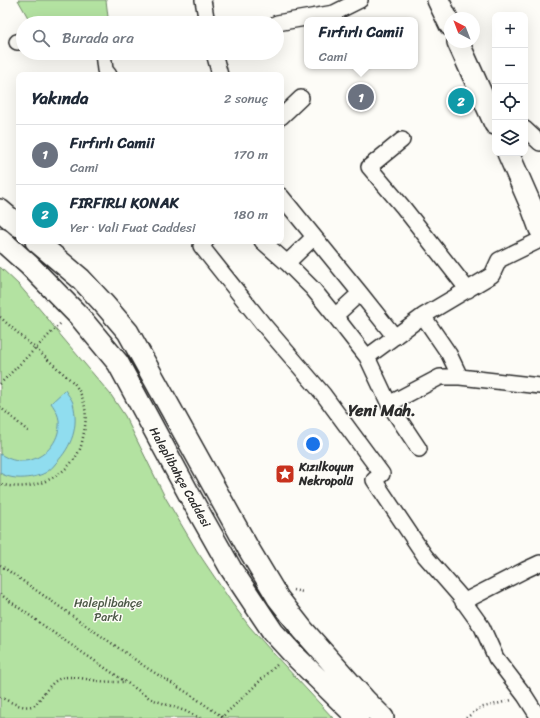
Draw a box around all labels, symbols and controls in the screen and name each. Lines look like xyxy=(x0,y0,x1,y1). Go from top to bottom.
north arrow xyxy=(444,12,480,48)
map controls xyxy=(492,12,528,156)
button: + xyxy=(492,12,528,48)
search box xyxy=(16,16,284,60)
popup xyxy=(304,17,418,69)
text: Fırfırlı Camii xyxy=(319,19,403,45)
text: Burada ara xyxy=(62,25,134,51)
icon: search xyxy=(30,27,52,49)
text: Cami xyxy=(319,45,347,68)
button: − xyxy=(492,48,528,84)
pin: 1 xyxy=(348,82,374,112)
text: Yakında xyxy=(32,83,88,113)
button: locate xyxy=(492,84,528,120)
pin: 2 xyxy=(448,86,474,116)
text: 2 sonuç xyxy=(224,87,268,110)
button: layers xyxy=(492,120,528,156)
text: Fırfırlı Camii xyxy=(70,130,154,156)
text: 1 xyxy=(42,143,48,166)
text: 170 m xyxy=(233,143,268,166)
text: Cami xyxy=(70,156,98,179)
text: FIRFIRLI KONAK xyxy=(70,190,179,216)
text: 2 xyxy=(41,203,49,226)
text: 180 m xyxy=(233,203,268,226)
text: Yer · Vali Fuat Caddesi xyxy=(70,216,196,239)
district label: Yeni Mah. xyxy=(348,396,416,425)
street label: Haleplibahçe Caddesi xyxy=(143,422,217,532)
your location xyxy=(303,434,323,454)
place label: Kızılkoyun Nekropolü xyxy=(298,456,354,492)
place icon: Kızılkoyun Nekropolü xyxy=(274,463,296,485)
park label: Haleplibahçe Parkı xyxy=(74,592,142,628)

